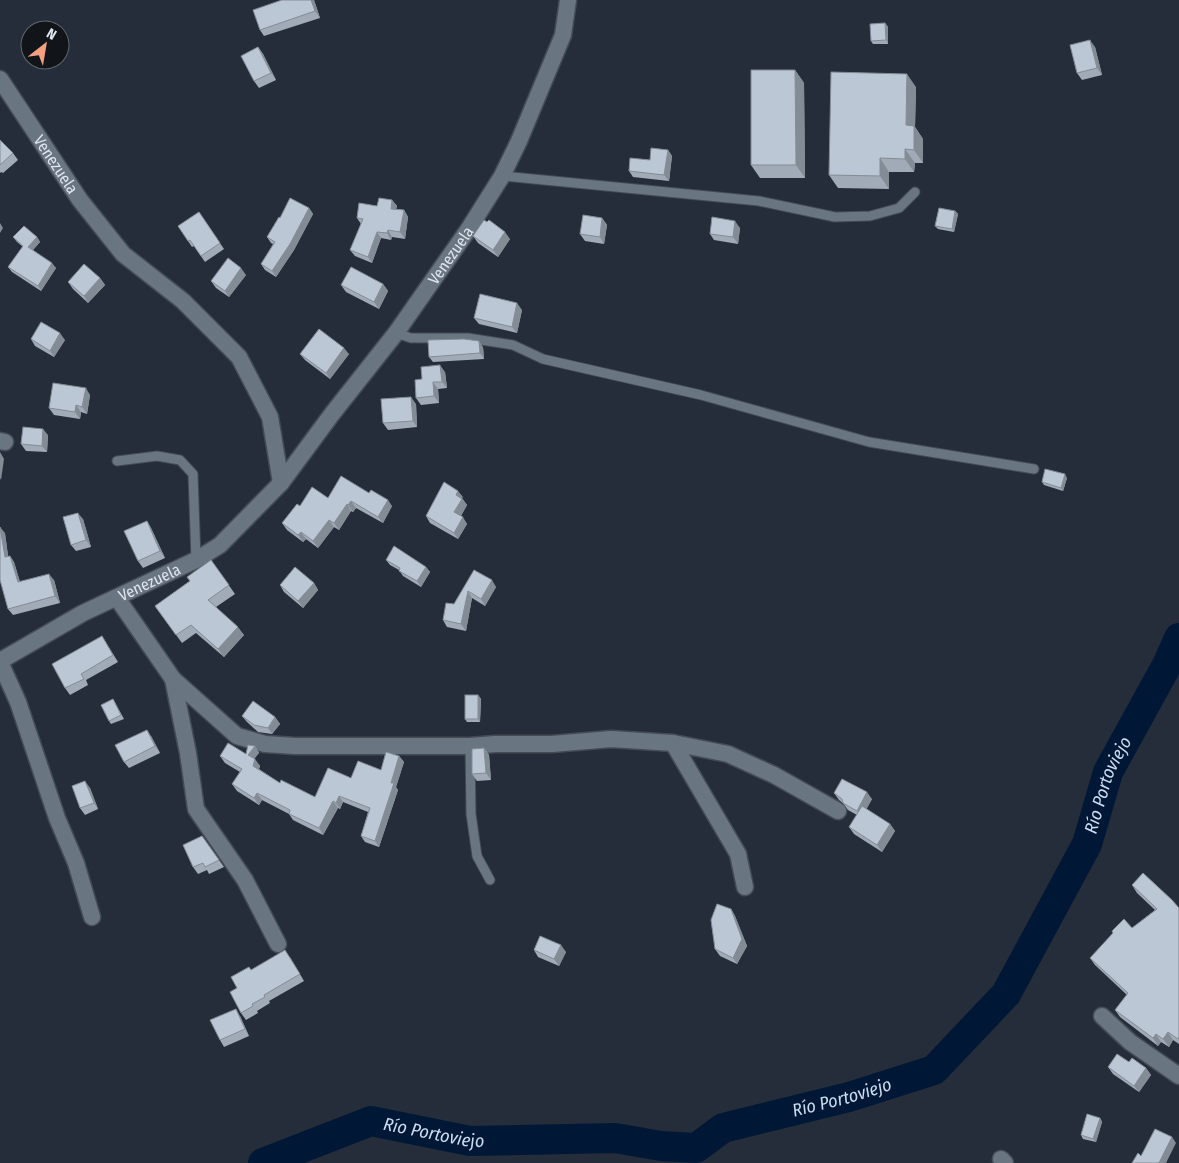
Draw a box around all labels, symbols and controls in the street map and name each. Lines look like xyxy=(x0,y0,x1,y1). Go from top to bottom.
north arrow xyxy=(20,20,70,70)
text: N xyxy=(43,25,59,44)
street label: Venezuela xyxy=(30,131,82,197)
street label: Venezuela xyxy=(424,223,478,288)
street label: Venezuela xyxy=(115,560,184,605)
water label: Río Portoviejo xyxy=(1080,733,1136,836)
water label: Río Portoviejo xyxy=(790,1073,894,1122)
water label: Río Portoviejo xyxy=(382,1113,484,1152)

